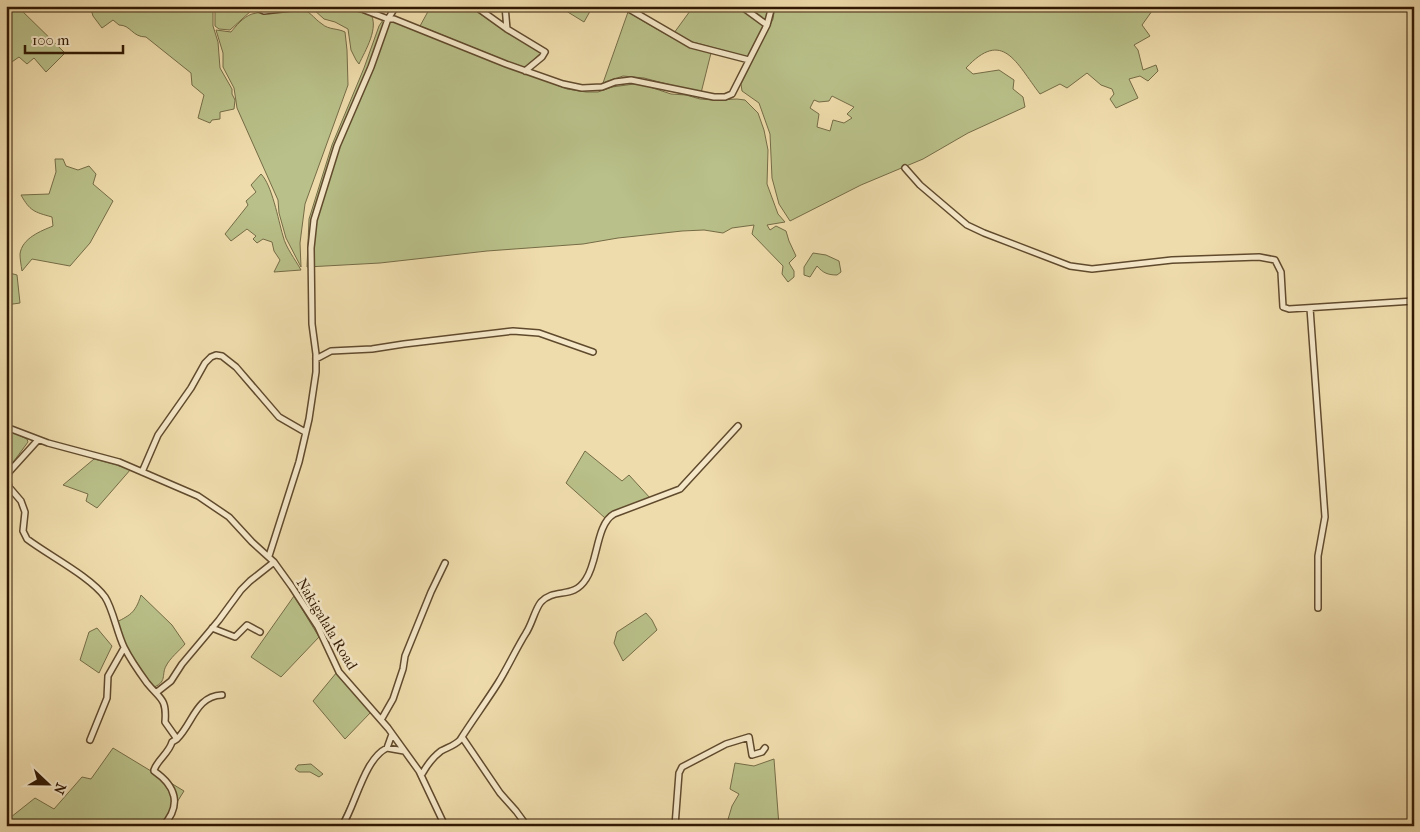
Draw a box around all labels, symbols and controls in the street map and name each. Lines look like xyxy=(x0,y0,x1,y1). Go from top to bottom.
scale bar xyxy=(25,22,122,54)
text: 100 m xyxy=(32,31,70,49)
street label: Nakigalala Road xyxy=(293,575,362,674)
north arrow xyxy=(22,760,72,810)
text: N xyxy=(50,781,69,797)

